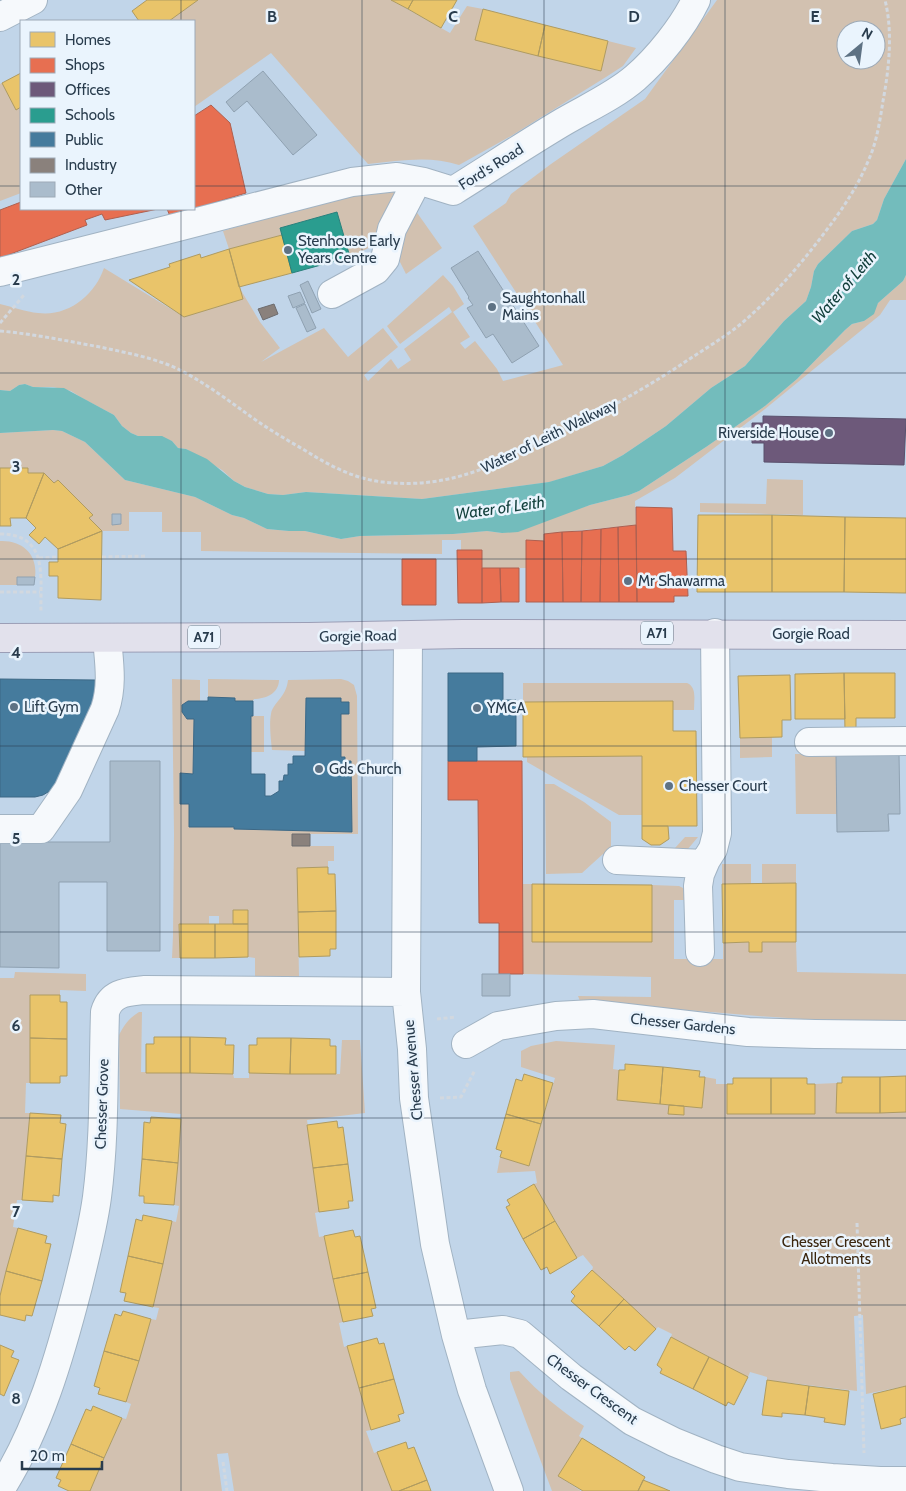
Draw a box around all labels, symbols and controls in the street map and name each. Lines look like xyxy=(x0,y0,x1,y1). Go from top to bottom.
text: B xyxy=(267,7,277,26)
text: C xyxy=(448,7,458,26)
text: D xyxy=(628,7,640,26)
text: E xyxy=(810,7,820,26)
legend xyxy=(20,20,195,210)
north arrow xyxy=(836,20,886,70)
text: N xyxy=(859,23,876,44)
text: Homes xyxy=(65,31,111,49)
text: Shops xyxy=(65,56,105,74)
text: Offices xyxy=(65,81,110,99)
text: Schools xyxy=(65,106,115,124)
text: Public xyxy=(65,131,103,149)
street label: Ford's Road xyxy=(455,140,527,194)
text: Industry xyxy=(65,156,117,174)
text: Other xyxy=(65,181,102,199)
place label: Stenhouse Early Years Centre xyxy=(297,232,401,267)
marker: Stenhouse Early Years Centre xyxy=(282,244,294,256)
water label: Water of Leith xyxy=(807,247,881,327)
text: 2 xyxy=(12,270,20,289)
place label: Saughtonhall Mains xyxy=(502,289,586,324)
marker: Saughtonhall Mains xyxy=(486,301,498,313)
street label: Water of Leith Walkway xyxy=(478,395,620,477)
place label: Riverside House xyxy=(718,424,819,442)
marker: Riverside House xyxy=(823,427,835,439)
text: 3 xyxy=(12,457,20,476)
water label: Water of Leith xyxy=(454,492,546,524)
place label: Mr Shawarma xyxy=(638,572,726,590)
marker: Mr Shawarma xyxy=(622,575,634,587)
road number: A71 xyxy=(641,622,673,644)
street label: Gorgie Road xyxy=(772,625,850,643)
road number: A71 xyxy=(188,626,220,649)
street label: Gorgie Road xyxy=(319,626,397,646)
text: 4 xyxy=(11,643,21,662)
place label: Lift Gym xyxy=(24,698,79,716)
place label: YMCA xyxy=(486,699,526,717)
marker: Lift Gym xyxy=(8,701,20,713)
marker: YMCA xyxy=(471,702,483,714)
place label: Gds Church xyxy=(329,760,402,778)
marker: Gds Church xyxy=(313,763,325,775)
place label: Chesser Court xyxy=(679,777,767,795)
marker: Chesser Court xyxy=(663,780,675,792)
text: 5 xyxy=(12,829,20,848)
street label: Chesser Gardens xyxy=(629,1010,737,1038)
text: 6 xyxy=(12,1016,21,1035)
street label: Chesser Avenue xyxy=(400,1019,426,1121)
street label: Chesser Grove xyxy=(91,1058,113,1150)
text: 7 xyxy=(12,1202,21,1221)
park label: Chesser Crescent Allotments xyxy=(782,1233,890,1268)
street label: Chesser Crescent xyxy=(543,1350,641,1428)
text: 8 xyxy=(11,1389,21,1408)
scale bar xyxy=(22,1438,102,1470)
text: 20 m xyxy=(30,1447,65,1465)

